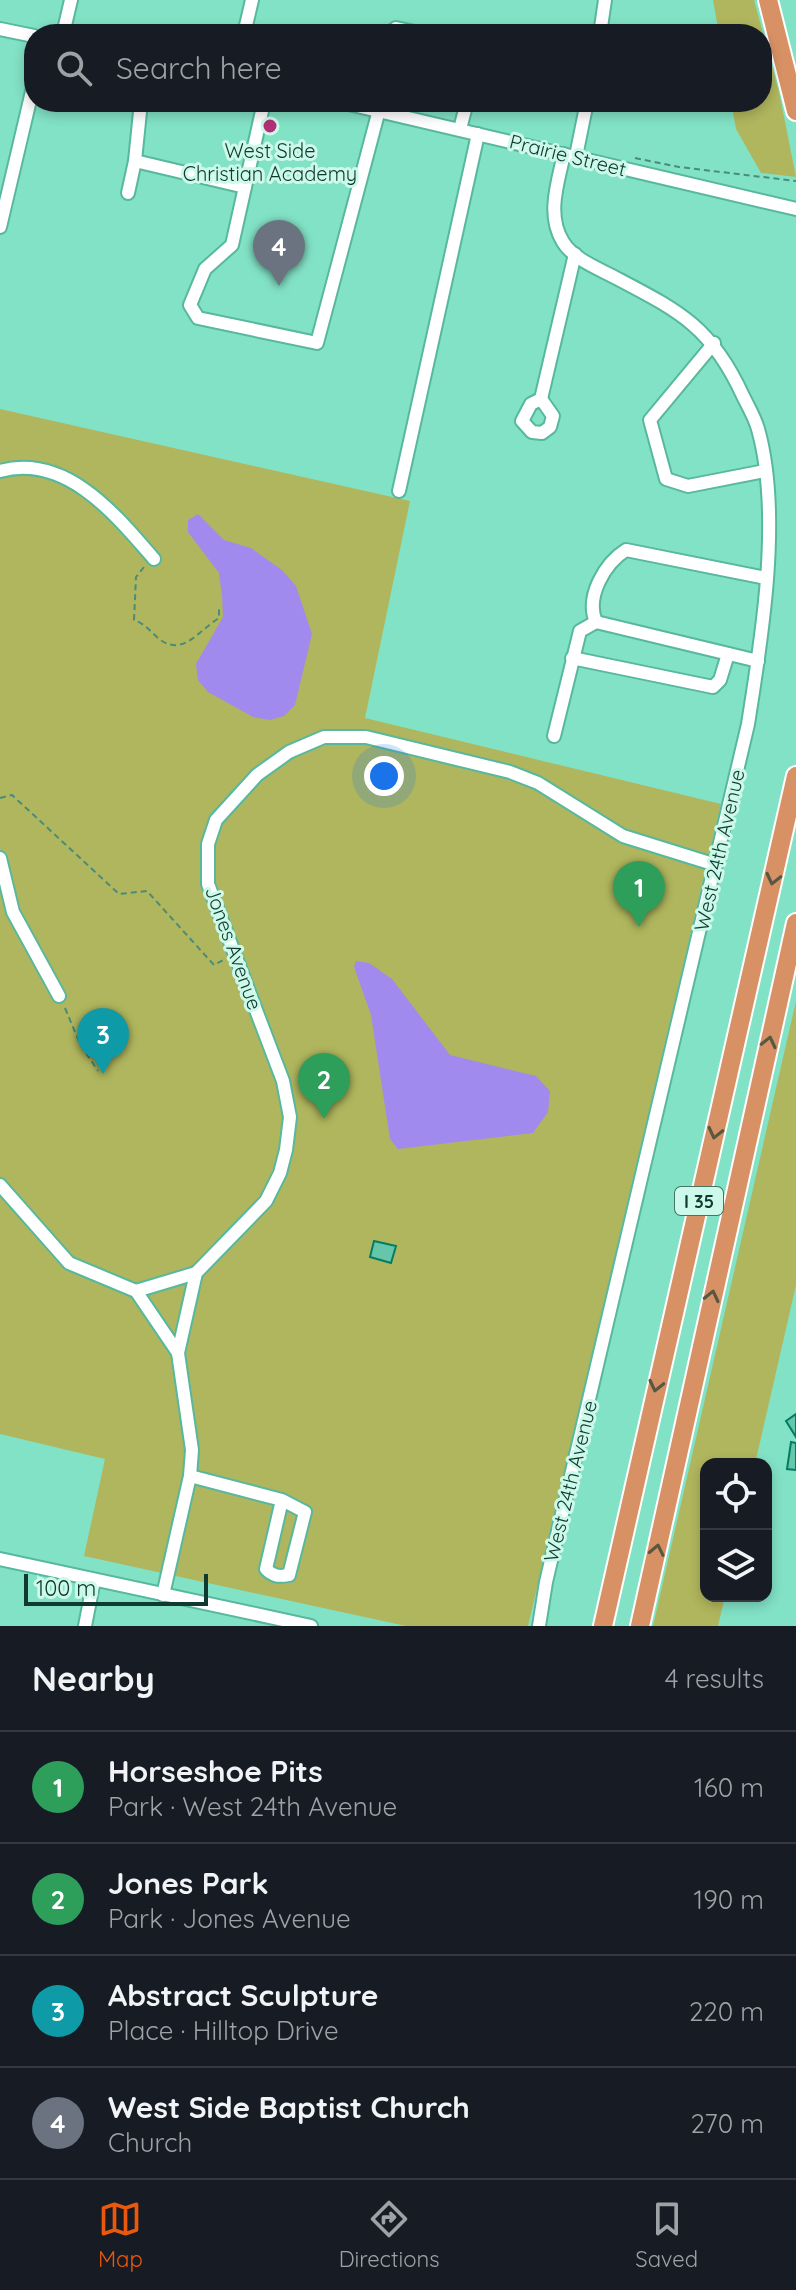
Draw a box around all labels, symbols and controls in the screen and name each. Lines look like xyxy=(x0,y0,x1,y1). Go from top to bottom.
search box xyxy=(24,24,772,112)
icon: search xyxy=(52,46,96,90)
text: Search here xyxy=(116,49,282,87)
marker: West Side Christian Academy xyxy=(261,117,279,135)
street label: Prairie Street xyxy=(507,128,629,182)
place label: West Side Christian Academy xyxy=(183,138,357,186)
pin: 4 xyxy=(253,220,305,286)
your location xyxy=(364,756,404,796)
street label: West 24th Avenue xyxy=(688,767,750,933)
pin: 1 xyxy=(613,861,665,927)
one-way arrow xyxy=(765,872,782,886)
street label: Jones Avenue xyxy=(200,883,268,1013)
pin: 3 xyxy=(77,1008,129,1074)
one-way arrow xyxy=(760,1036,777,1050)
pin: 2 xyxy=(298,1053,350,1119)
one-way arrow xyxy=(707,1125,724,1139)
road number: I 35 xyxy=(675,1187,723,1215)
one-way arrow xyxy=(703,1289,720,1303)
one-way arrow xyxy=(648,1379,665,1392)
street label: West 24th Avenue xyxy=(538,1398,602,1564)
map controls xyxy=(700,1458,772,1602)
button: locate xyxy=(700,1458,772,1530)
button: layers xyxy=(700,1530,772,1602)
one-way arrow xyxy=(648,1544,665,1557)
scale bar xyxy=(24,1570,208,1606)
text: 100 m xyxy=(36,1574,96,1602)
text: Nearby xyxy=(32,1657,155,1700)
text: 4 results xyxy=(665,1662,764,1695)
text: Horseshoe Pits xyxy=(108,1752,323,1790)
text: 1 xyxy=(53,1771,63,1804)
text: 160 m xyxy=(694,1771,764,1804)
text: Park · West 24th Avenue xyxy=(108,1790,397,1823)
text: Jones Park xyxy=(108,1864,269,1902)
text: 2 xyxy=(51,1883,65,1916)
text: 190 m xyxy=(694,1883,764,1916)
text: Park · Jones Avenue xyxy=(108,1902,351,1935)
text: Abstract Sculpture xyxy=(108,1976,379,2014)
text: 3 xyxy=(51,1995,65,2028)
text: 220 m xyxy=(689,1995,764,2028)
text: Place · Hilltop Drive xyxy=(108,2014,339,2047)
text: West Side Baptist Church xyxy=(108,2088,470,2126)
text: 4 xyxy=(50,2107,66,2140)
text: 270 m xyxy=(690,2107,764,2140)
text: Church xyxy=(108,2126,192,2159)
tab: Map xyxy=(98,2197,143,2273)
tab: Directions xyxy=(339,2197,439,2273)
tab: Saved xyxy=(635,2197,698,2273)

